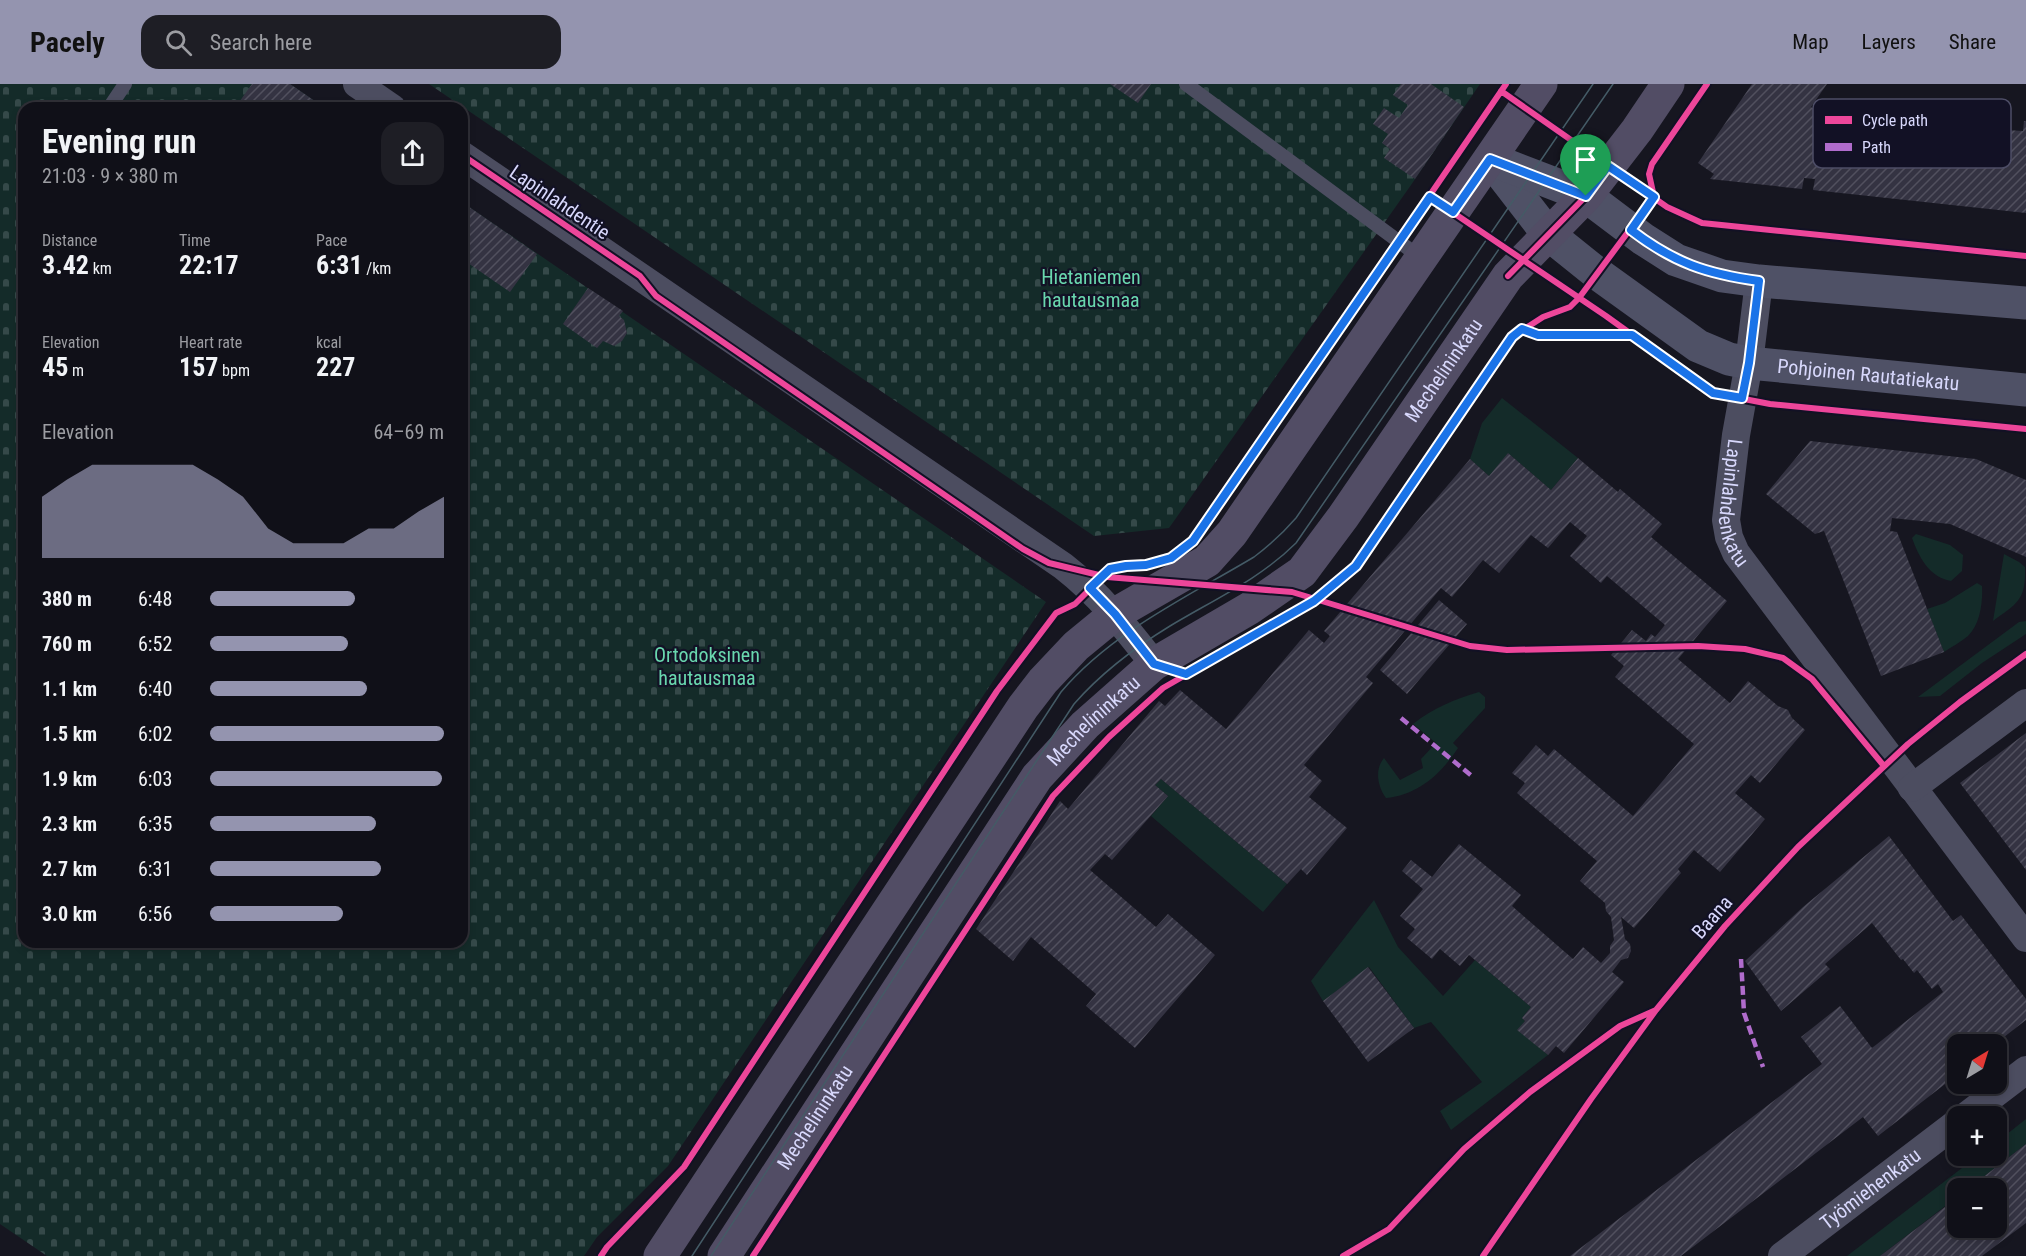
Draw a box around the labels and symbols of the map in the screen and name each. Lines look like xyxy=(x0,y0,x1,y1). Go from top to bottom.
legend xyxy=(1813,99,2011,168)
text: Cycle path xyxy=(1862,111,1928,130)
pin xyxy=(1560,134,1611,196)
text: Path xyxy=(1862,138,1891,157)
street label: Lapinlahdentie xyxy=(505,160,615,244)
park label: Hietaniemen hautausmaa xyxy=(1041,265,1141,312)
street label: Mechelininkatu xyxy=(1400,314,1487,427)
street label: Pohjoinen Rautatiekatu xyxy=(1776,354,1960,395)
street label: Lapinlahdenkatu xyxy=(1713,438,1754,571)
park label: Ortodoksinen hautausmaa xyxy=(654,643,760,690)
street label: Mechelininkatu xyxy=(1042,670,1145,771)
street label: Baana xyxy=(1687,891,1737,943)
north arrow xyxy=(1947,1034,2007,1094)
street label: Mechelininkatu xyxy=(772,1060,858,1174)
street label: Työmiehenkatu xyxy=(1815,1143,1925,1235)

